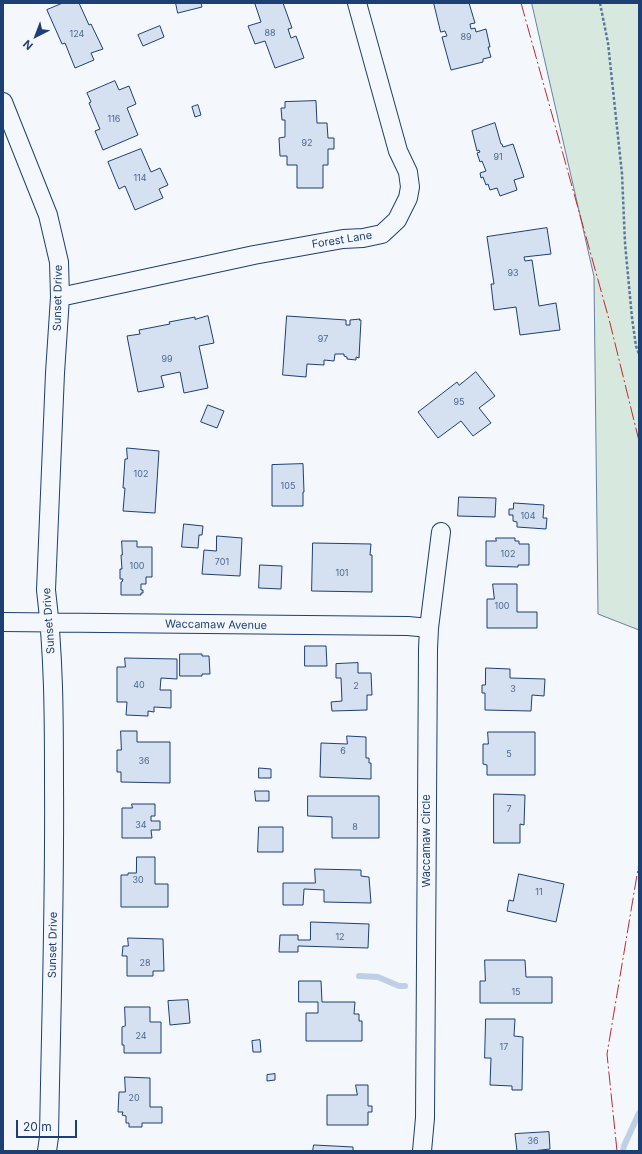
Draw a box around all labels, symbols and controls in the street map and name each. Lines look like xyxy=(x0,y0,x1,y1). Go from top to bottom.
north arrow xyxy=(16,16,56,56)
house number: 88 xyxy=(264,28,276,38)
house number: 124 xyxy=(70,29,84,39)
house number: 89 xyxy=(460,32,472,42)
text: N xyxy=(20,37,36,53)
house number: 116 xyxy=(108,114,120,124)
house number: 92 xyxy=(301,138,313,148)
house number: 91 xyxy=(493,152,503,162)
house number: 114 xyxy=(133,173,147,183)
street label: Forest Lane xyxy=(311,229,373,251)
street label: Sunset Drive xyxy=(51,265,65,331)
house number: 93 xyxy=(507,268,519,278)
house number: 97 xyxy=(318,334,328,344)
house number: 99 xyxy=(161,354,173,364)
house number: 95 xyxy=(453,397,465,407)
house number: 102 xyxy=(134,469,148,479)
house number: 105 xyxy=(281,481,295,491)
house number: 104 xyxy=(520,511,536,521)
house number: 102 xyxy=(501,549,515,559)
house number: 701 xyxy=(215,557,229,567)
house number: 100 xyxy=(129,561,145,571)
house number: 101 xyxy=(336,568,348,578)
street label: Sunset Drive xyxy=(40,587,58,655)
house number: 100 xyxy=(494,601,510,611)
street label: Waccamaw Avenue xyxy=(165,618,267,632)
house number: 40 xyxy=(133,680,145,690)
house number: 2 xyxy=(353,681,359,691)
house number: 3 xyxy=(510,684,516,694)
house number: 6 xyxy=(340,746,346,756)
house number: 5 xyxy=(506,749,512,759)
house number: 36 xyxy=(138,756,150,766)
street label: Waccamaw Circle xyxy=(420,794,434,888)
house number: 7 xyxy=(506,804,512,814)
house number: 34 xyxy=(135,820,147,830)
house number: 8 xyxy=(352,822,358,832)
house number: 30 xyxy=(132,875,144,885)
house number: 11 xyxy=(535,887,543,897)
street label: Sunset Drive xyxy=(46,912,60,978)
house number: 12 xyxy=(335,932,345,942)
house number: 28 xyxy=(139,958,151,968)
house number: 15 xyxy=(511,987,521,997)
house number: 24 xyxy=(135,1031,147,1041)
house number: 17 xyxy=(500,1042,508,1052)
house number: 20 xyxy=(128,1093,140,1103)
scale bar xyxy=(18,1112,79,1138)
text: 20 m xyxy=(23,1119,52,1134)
house number: 36 xyxy=(527,1136,539,1146)

